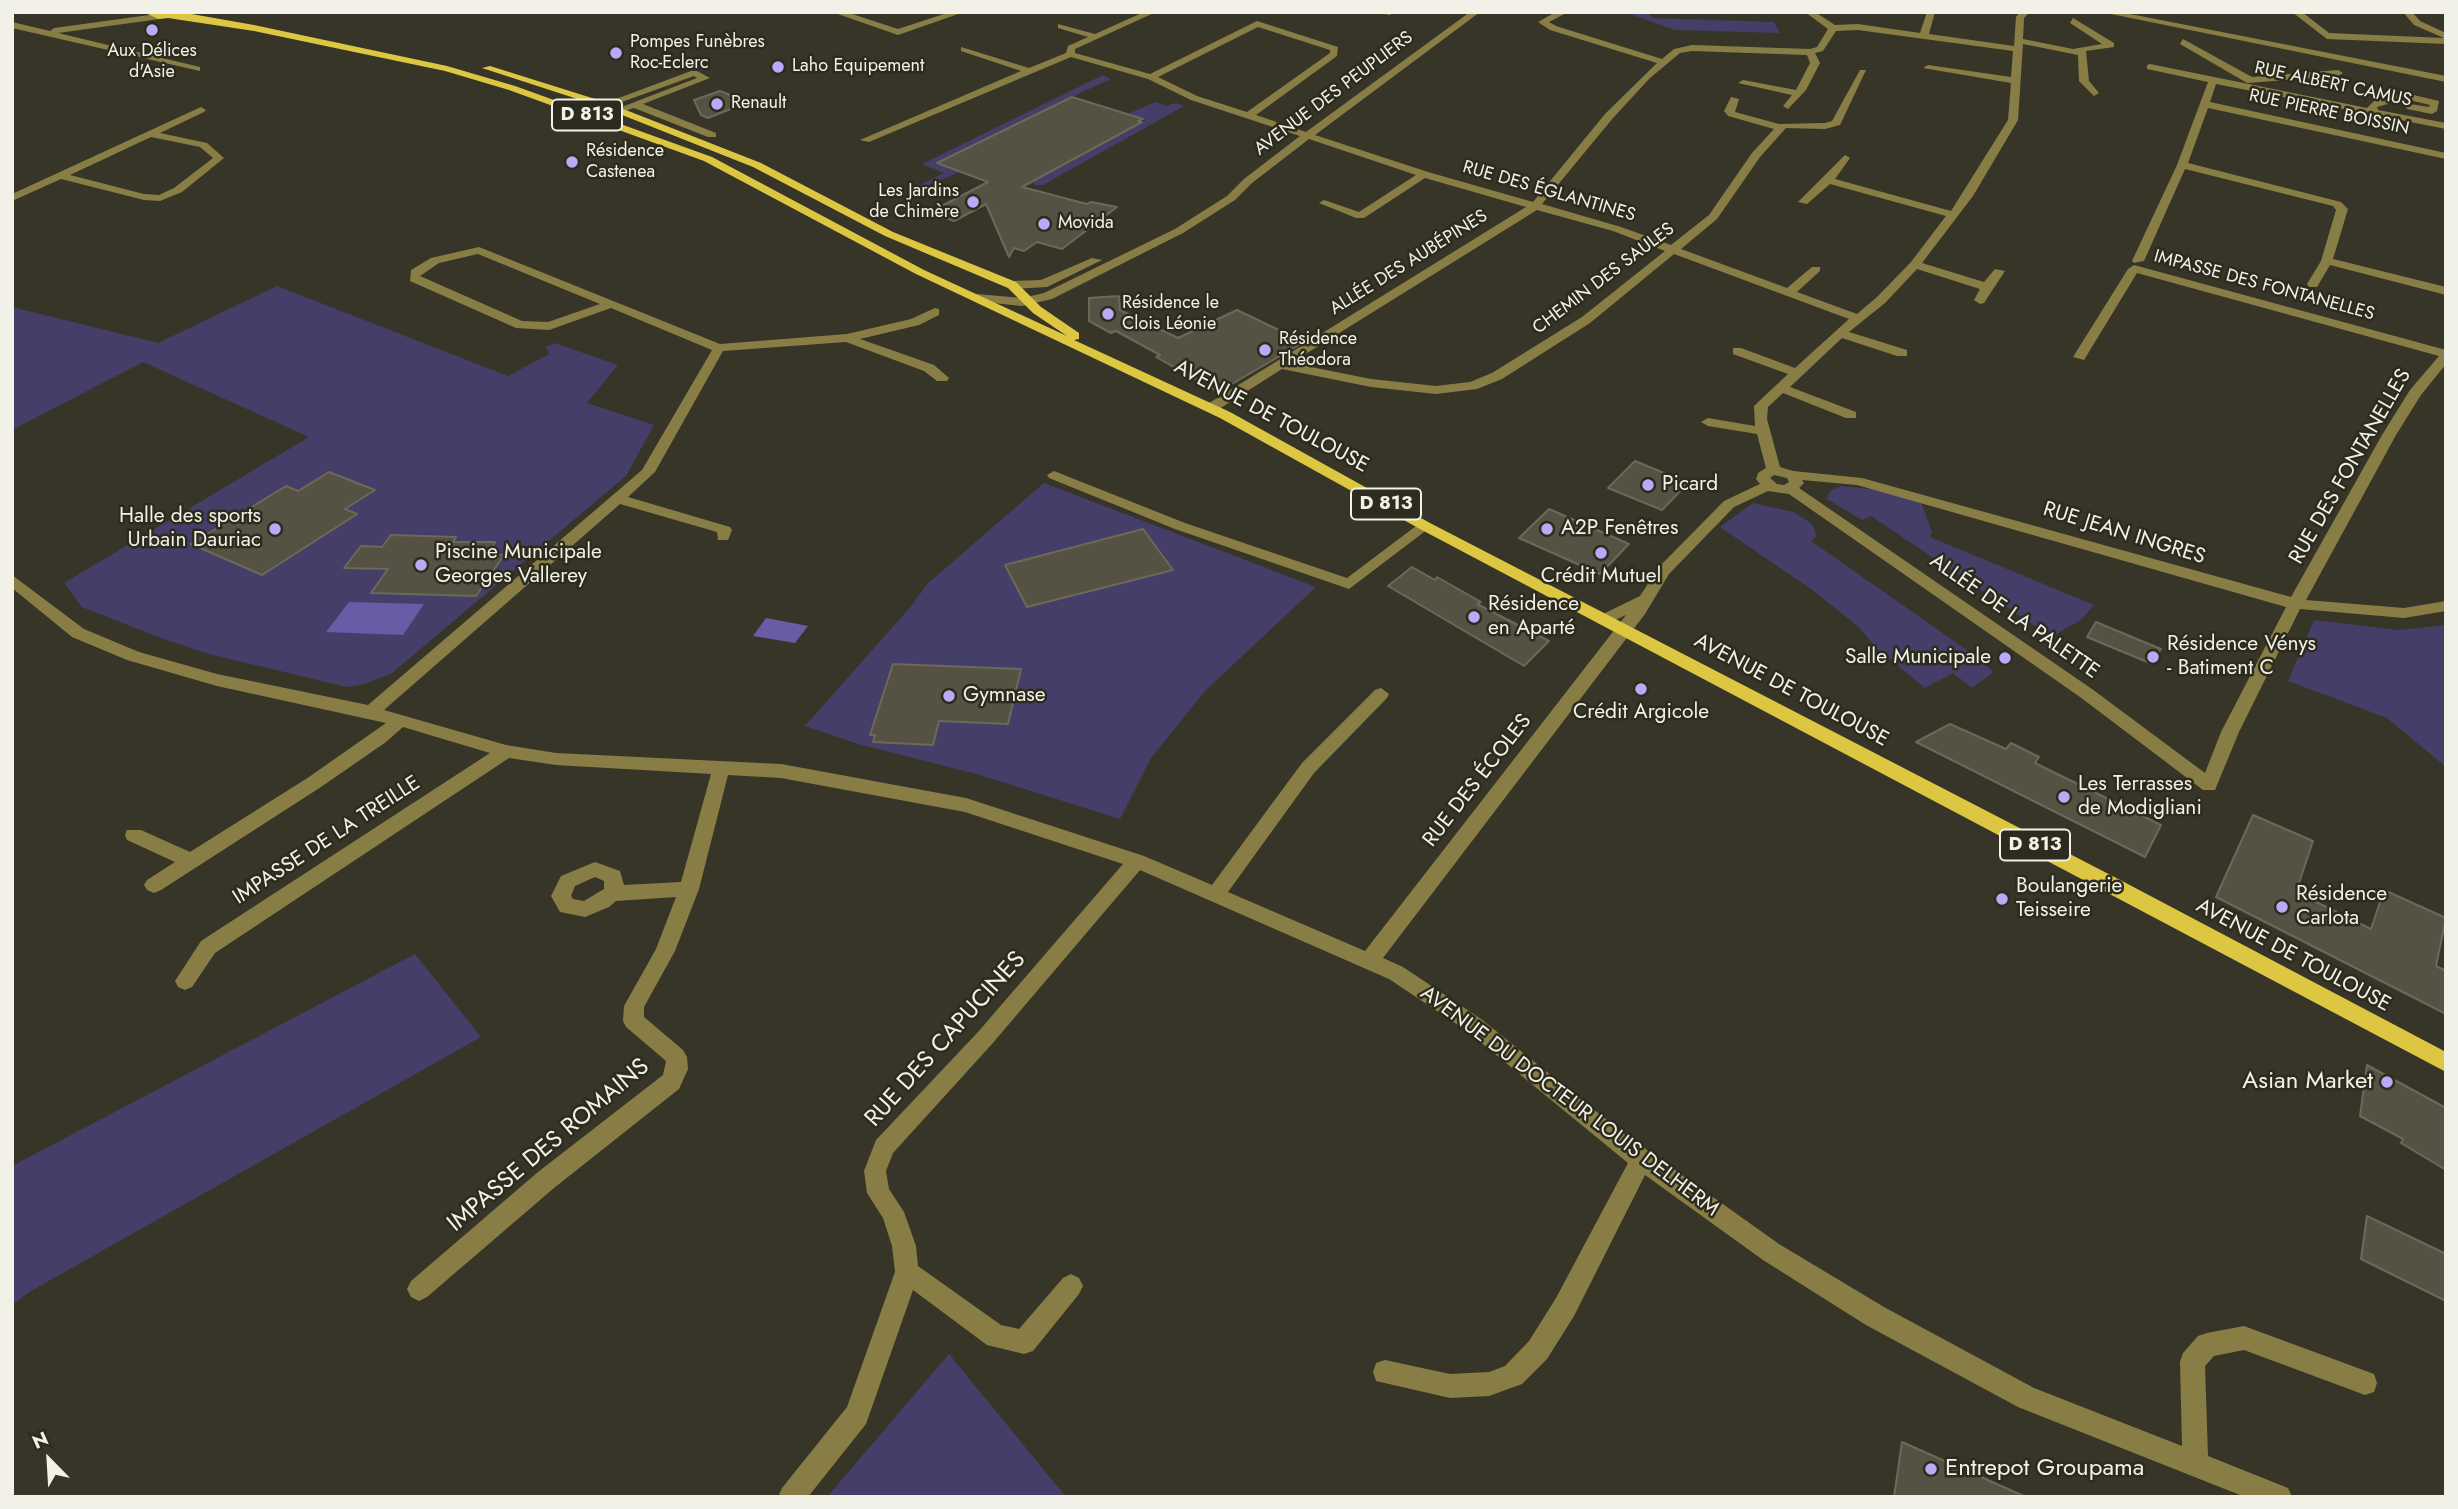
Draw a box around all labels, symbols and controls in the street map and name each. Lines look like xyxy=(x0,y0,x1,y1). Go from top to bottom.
marker: Aux Délices d'Asie xyxy=(144,22,160,38)
street label: AVENUE DES PEUPLIERS xyxy=(1250,27,1418,161)
place label: Pompes Funèbres Roc-Eclerc xyxy=(630,32,765,74)
place label: Aux Délices d'Asie xyxy=(107,41,197,84)
marker: Pompes Funèbres Roc-Eclerc xyxy=(608,45,624,61)
place label: Laho Equipement xyxy=(792,56,924,78)
street label: RUE ALBERT CAMUS xyxy=(2252,58,2414,112)
marker: Laho Equipement xyxy=(770,59,786,75)
street label: RUE PIERRE BOISSIN xyxy=(2247,85,2411,141)
place label: Renault xyxy=(731,93,786,115)
marker: Renault xyxy=(709,96,725,112)
road number: D 813 xyxy=(552,99,622,130)
place label: Résidence Castenea xyxy=(586,141,664,184)
marker: Résidence Castenea xyxy=(564,154,580,170)
street label: RUE DES ÉGLANTINES xyxy=(1460,157,1638,227)
place label: Les Jardins de Chimère xyxy=(869,181,959,224)
marker: Les Jardins de Chimère xyxy=(965,194,981,210)
street label: ALLÉE DES AUBÉPINES xyxy=(1326,206,1492,320)
place label: Movida xyxy=(1058,213,1114,235)
marker: Movida xyxy=(1036,216,1052,232)
street label: CHEMIN DES SAULES xyxy=(1529,219,1679,339)
street label: IMPASSE DES FONTANELLES xyxy=(2151,246,2377,326)
place label: Résidence le Clois Léonie xyxy=(1122,293,1219,336)
marker: Résidence le Clois Léonie xyxy=(1100,306,1116,322)
place label: Résidence Théodora xyxy=(1279,329,1357,372)
marker: Résidence Théodora xyxy=(1257,342,1273,358)
street label: AVENUE DE TOULOUSE xyxy=(1169,355,1373,479)
street label: RUE DES FONTANELLES xyxy=(2285,365,2417,569)
place label: Picard xyxy=(1662,472,1718,498)
marker: Picard xyxy=(1640,477,1656,493)
road number: D 813 xyxy=(1351,489,1421,520)
street label: RUE JEAN INGRES xyxy=(2040,497,2208,571)
place label: Halle des sports Urbain Dauriac xyxy=(119,504,261,554)
place label: A2P Fenêtres xyxy=(1561,516,1678,542)
marker: Halle des sports Urbain Dauriac xyxy=(267,521,283,537)
marker: A2P Fenêtres xyxy=(1539,521,1555,537)
place label: Piscine Municipale Georges Vallerey xyxy=(435,540,602,590)
marker: Crédit Mutuel xyxy=(1593,545,1609,561)
street label: ALLÉE DE LA PALETTE xyxy=(1924,549,2104,685)
marker: Piscine Municipale Georges Vallerey xyxy=(413,557,429,573)
place label: Crédit Mutuel xyxy=(1541,564,1661,590)
place label: Résidence en Aparté xyxy=(1488,592,1579,642)
marker: Résidence en Aparté xyxy=(1466,609,1482,625)
street label: AVENUE DE TOULOUSE xyxy=(1689,629,1893,753)
place label: Résidence Vénys - Batiment C xyxy=(2167,632,2316,682)
place label: Salle Municipale xyxy=(1845,645,1991,671)
marker: Résidence Vénys - Batiment C xyxy=(2145,649,2161,665)
marker: Salle Municipale xyxy=(1997,650,2013,666)
marker: Crédit Argicole xyxy=(1633,681,1649,697)
place label: Gymnase xyxy=(963,683,1046,709)
marker: Gymnase xyxy=(941,688,957,704)
place label: Crédit Argicole xyxy=(1573,700,1709,726)
street label: RUE DES ÉCOLES xyxy=(1418,710,1538,852)
street label: IMPASSE DE LA TREILLE xyxy=(229,771,425,911)
place label: Les Terrasses de Modigliani xyxy=(2078,772,2202,822)
marker: Les Terrasses de Modigliani xyxy=(2056,789,2072,805)
road number: D 813 xyxy=(2000,830,2070,860)
place label: Boulangerie Teisseire xyxy=(2016,874,2122,924)
place label: Résidence Carlota xyxy=(2296,882,2387,932)
marker: Boulangerie Teisseire xyxy=(1994,891,2010,907)
street label: AVENUE DE TOULOUSE xyxy=(2191,894,2395,1018)
marker: Résidence Carlota xyxy=(2274,899,2290,915)
street label: RUE DES CAPUCINES xyxy=(860,946,1032,1134)
street label: AVENUE DU DOCTEUR LOUIS DELHERM xyxy=(1415,981,1723,1223)
street label: IMPASSE DES ROMAINS xyxy=(442,1053,656,1239)
place label: Asian Market xyxy=(2242,1068,2373,1096)
marker: Asian Market xyxy=(2379,1074,2395,1090)
north arrow xyxy=(14,1425,84,1495)
text: N xyxy=(28,1425,53,1456)
place label: Entrepot Groupama xyxy=(1945,1455,2144,1483)
marker: Entrepot Groupama xyxy=(1923,1461,1939,1477)

